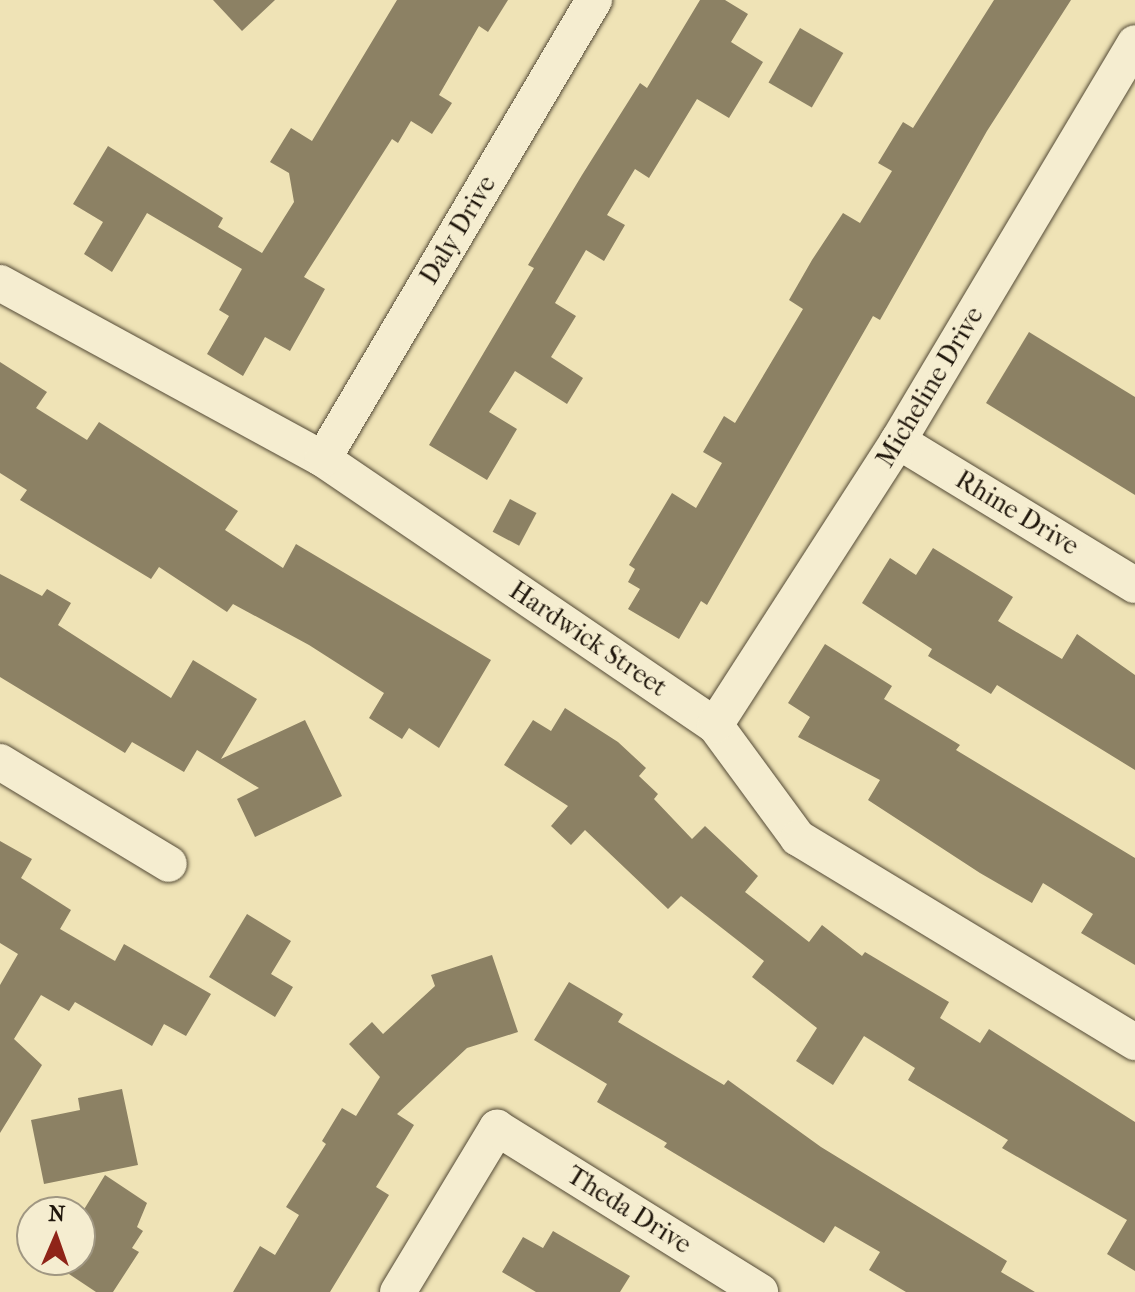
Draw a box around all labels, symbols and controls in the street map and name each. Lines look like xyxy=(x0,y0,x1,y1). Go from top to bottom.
street label: Daly Drive xyxy=(413,170,503,290)
street label: Micheline Drive xyxy=(870,301,990,473)
street label: Rhine Drive xyxy=(950,464,1084,562)
street label: Hardwick Street xyxy=(503,575,673,703)
street label: Theda Drive xyxy=(561,1160,697,1260)
north arrow xyxy=(16,1196,96,1276)
text: N xyxy=(48,1201,66,1227)

